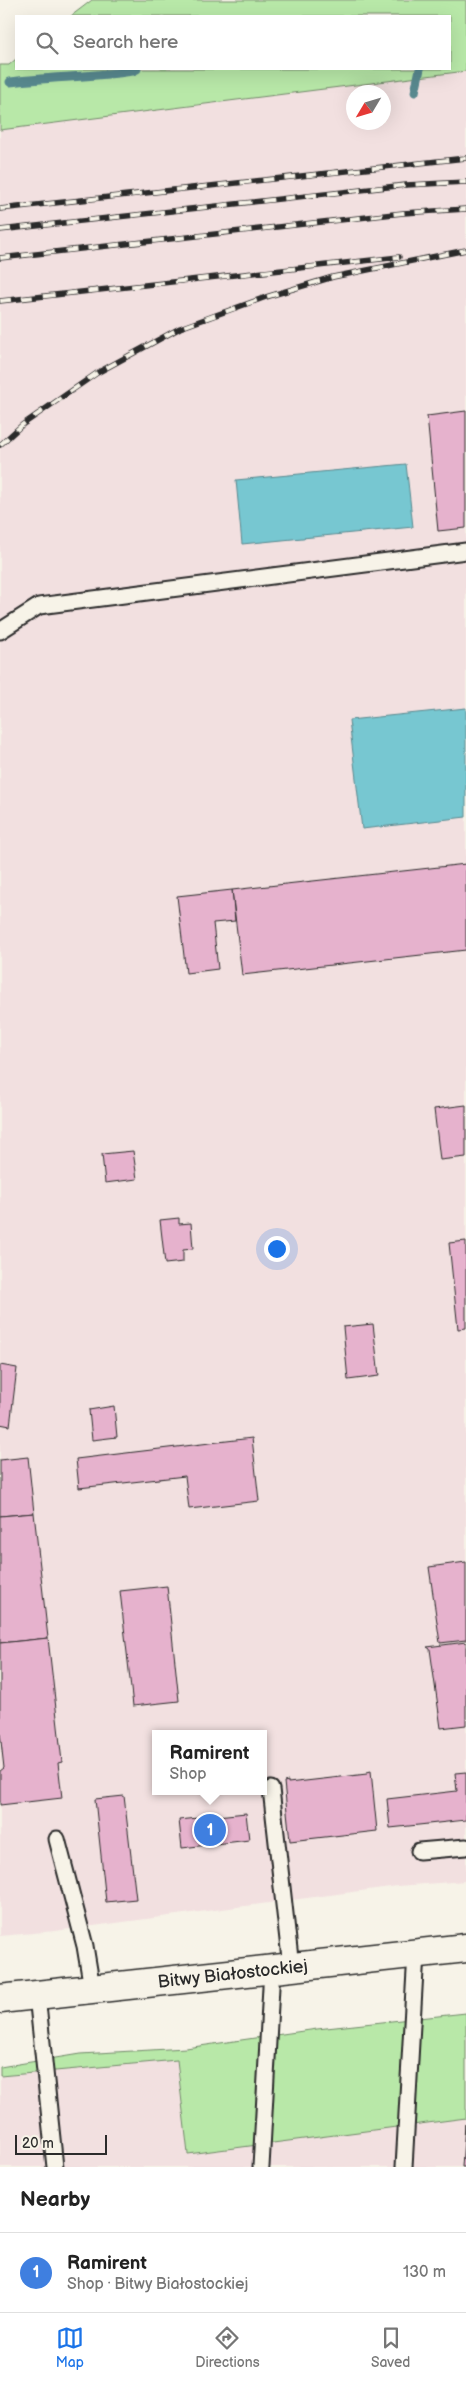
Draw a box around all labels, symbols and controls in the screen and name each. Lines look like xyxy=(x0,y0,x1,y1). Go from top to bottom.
search box xyxy=(15,15,451,70)
icon: search xyxy=(33,29,61,57)
text: Search here xyxy=(73,31,178,54)
north arrow xyxy=(346,85,391,130)
your location xyxy=(264,1236,290,1262)
popup xyxy=(152,1730,267,1795)
text: Ramirent xyxy=(170,1742,249,1765)
text: Shop xyxy=(170,1765,207,1784)
pin: 1 xyxy=(194,1811,226,1849)
street label: Bitwy Białostockiej xyxy=(156,1955,309,1992)
scale bar xyxy=(15,2132,108,2155)
text: 20 m xyxy=(22,2135,54,2152)
text: Nearby xyxy=(20,2187,90,2212)
text: Ramirent xyxy=(67,2252,147,2275)
text: 1 xyxy=(33,2263,39,2282)
text: 130 m xyxy=(403,2263,446,2282)
text: Shop · Bitwy Białostockiej xyxy=(67,2275,248,2294)
tab: Map xyxy=(56,2324,84,2371)
tab: Directions xyxy=(195,2324,260,2371)
tab: Saved xyxy=(371,2324,410,2371)

